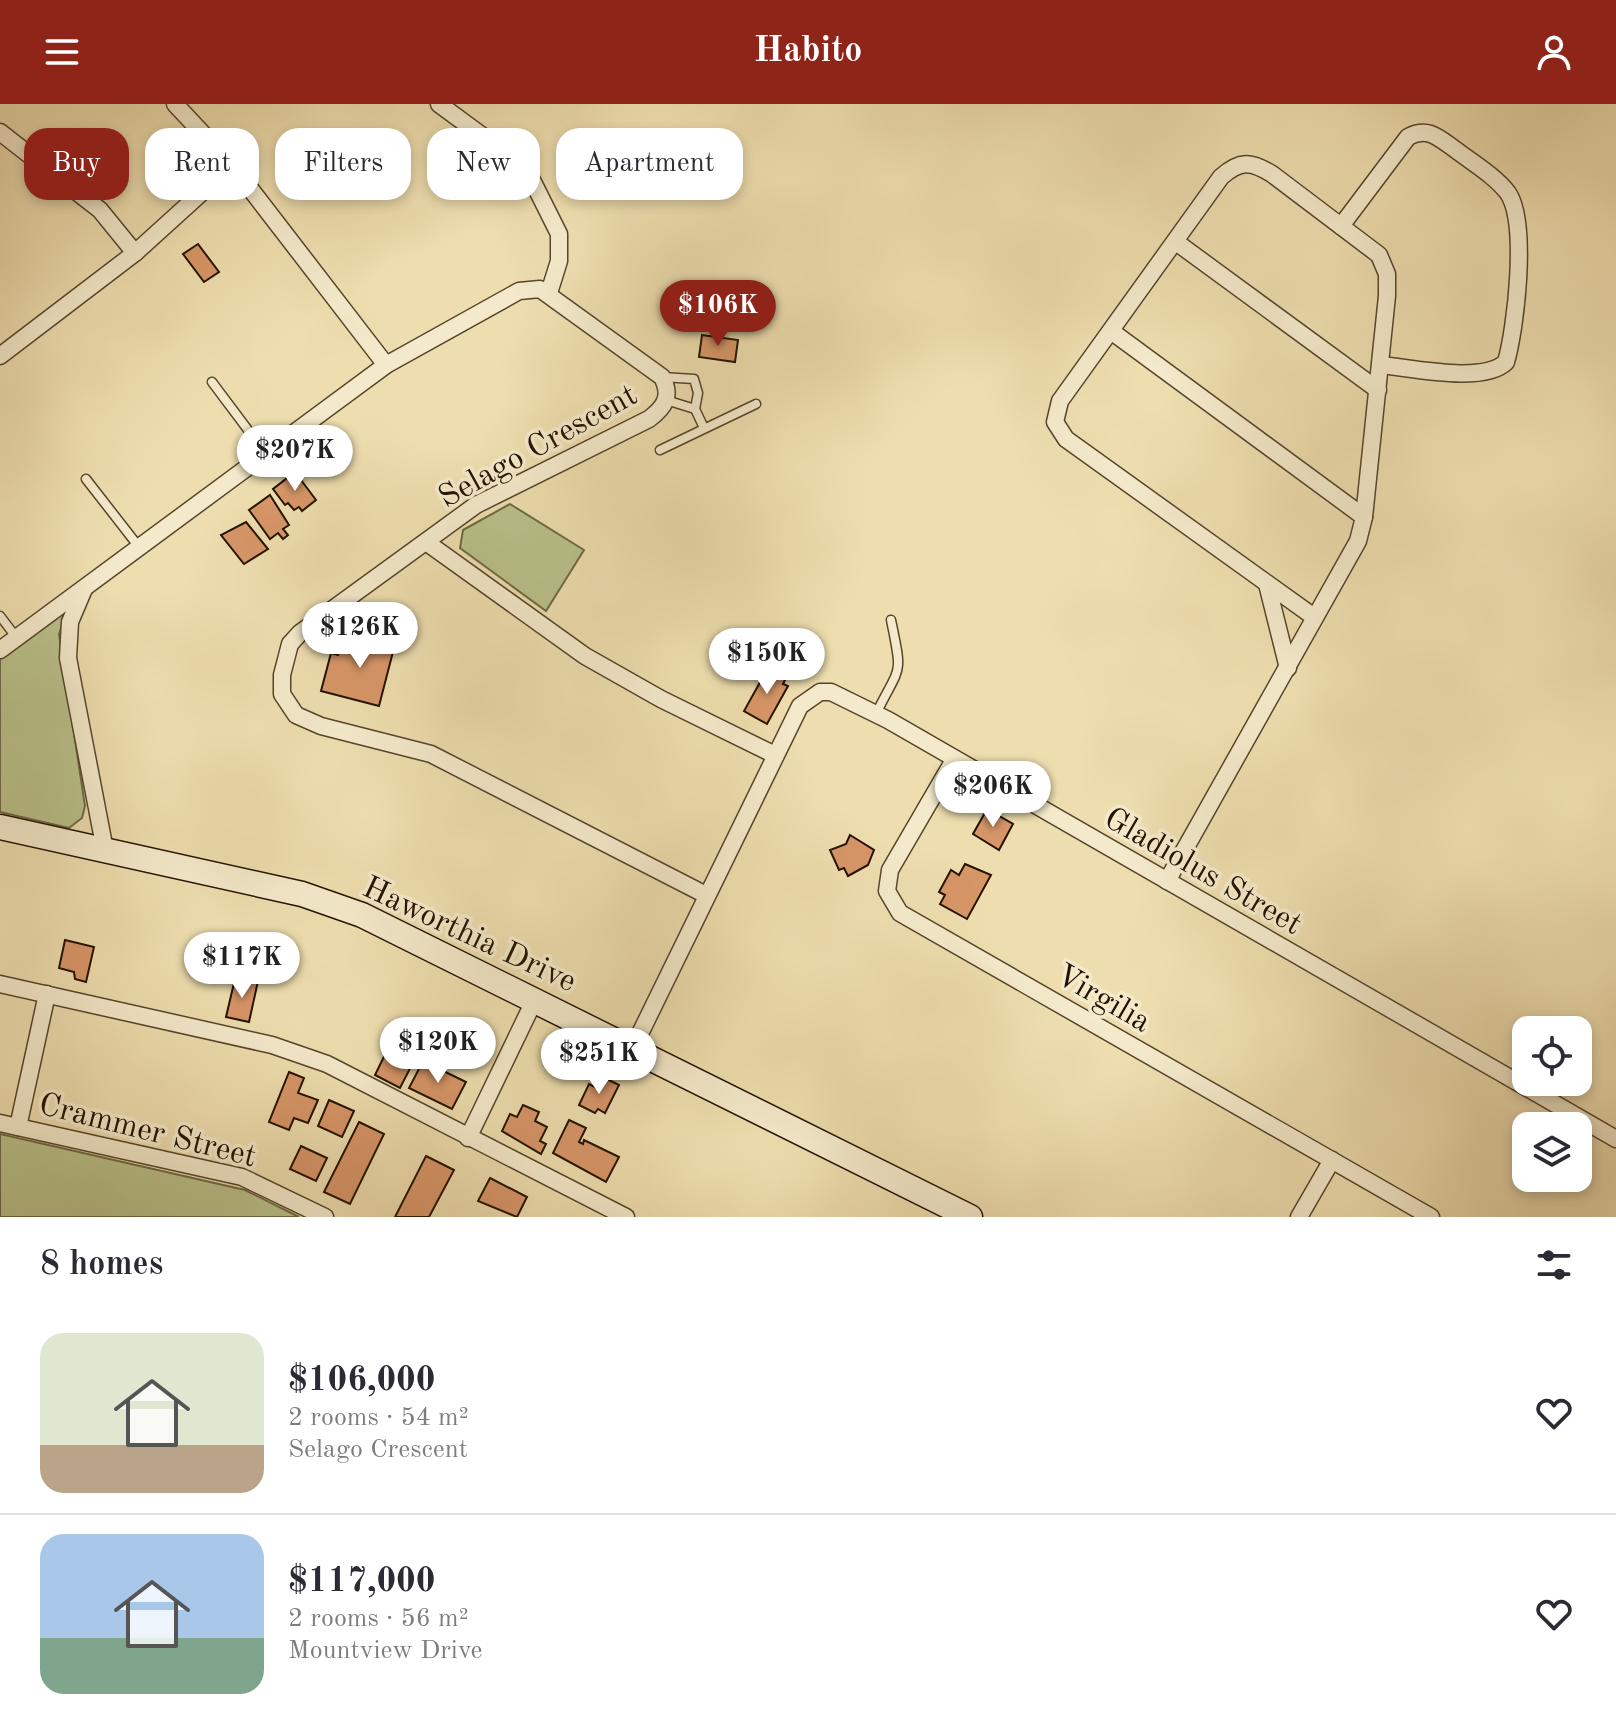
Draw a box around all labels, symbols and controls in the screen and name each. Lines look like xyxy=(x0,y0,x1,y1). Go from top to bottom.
icon: menu xyxy=(40,30,84,74)
icon: person xyxy=(1532,30,1576,74)
text: Habito xyxy=(754,34,862,70)
chip: Buy xyxy=(24,128,129,200)
chip: Rent xyxy=(145,128,259,200)
chip: Filters xyxy=(275,128,411,200)
chip: New xyxy=(427,128,540,200)
chip: Apartment xyxy=(556,128,743,200)
pin: $106K xyxy=(662,280,774,348)
text: $106K xyxy=(678,293,758,319)
street label: Selago Crescent xyxy=(434,380,643,515)
pin: $207K xyxy=(239,425,351,493)
text: $207K xyxy=(255,438,335,464)
pin: $126K xyxy=(304,602,416,670)
text: $126K xyxy=(320,615,400,641)
pin: $150K xyxy=(711,628,823,696)
text: $150K xyxy=(727,641,807,667)
pin: $206K xyxy=(937,761,1049,829)
text: $206K xyxy=(953,774,1033,800)
street label: Gladiolus Street xyxy=(1098,803,1307,942)
street label: Haworthia Drive xyxy=(357,872,580,999)
pin: $117K xyxy=(186,932,298,1000)
text: $117K xyxy=(202,945,282,971)
street label: Virgilia xyxy=(1049,960,1156,1040)
map controls xyxy=(1512,1016,1592,1192)
button: locate xyxy=(1512,1016,1592,1096)
pin: $120K xyxy=(382,1017,494,1085)
pin: $251K xyxy=(543,1028,655,1096)
text: $120K xyxy=(398,1030,478,1056)
text: $251K xyxy=(559,1041,639,1067)
street label: Crammer Street xyxy=(35,1089,259,1174)
button: layers xyxy=(1512,1112,1592,1192)
icon: filters xyxy=(1532,1243,1576,1287)
text: 8 homes xyxy=(40,1248,163,1282)
text: $106,000 xyxy=(288,1364,436,1398)
icon: home xyxy=(104,1365,200,1461)
icon: heart xyxy=(1532,1391,1576,1435)
text: 2 rooms · 54 m² xyxy=(288,1405,469,1431)
text: Selago Crescent xyxy=(288,1437,468,1463)
text: $117,000 xyxy=(288,1565,436,1599)
icon: home xyxy=(104,1566,200,1662)
icon: heart xyxy=(1532,1592,1576,1636)
text: 2 rooms · 56 m² xyxy=(288,1606,469,1632)
text: Mountview Drive xyxy=(288,1638,482,1664)

